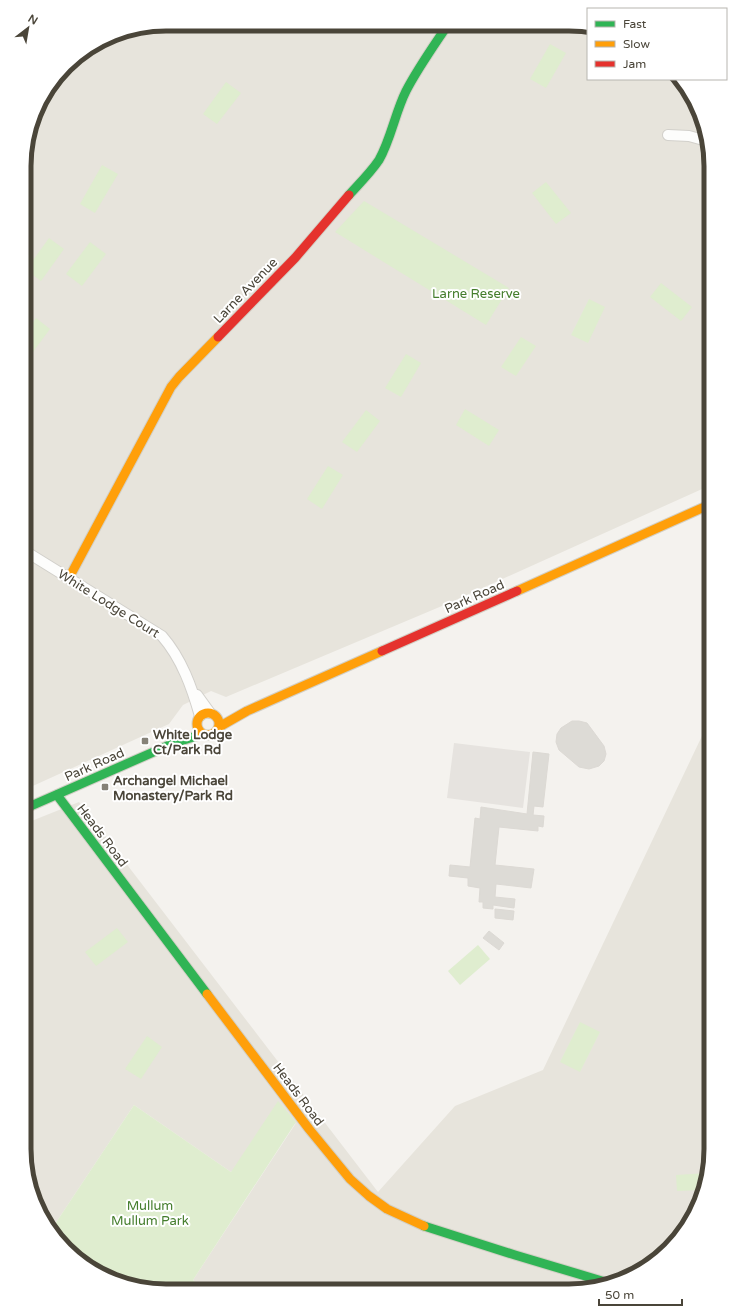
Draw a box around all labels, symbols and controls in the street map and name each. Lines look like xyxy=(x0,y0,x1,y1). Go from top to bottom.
north arrow xyxy=(8,8,48,48)
legend xyxy=(587,8,727,80)
text: N xyxy=(26,12,40,28)
text: Fast xyxy=(623,17,647,31)
text: Slow xyxy=(623,37,650,51)
text: Jam xyxy=(623,57,646,71)
street label: Larne Avenue xyxy=(210,255,281,327)
park label: Larne Reserve xyxy=(432,286,520,302)
street label: White Lodge Court xyxy=(55,566,162,642)
street label: Park Road xyxy=(442,577,507,617)
place label: White Lodge Ct/Park Rd xyxy=(153,727,233,758)
marker: White Lodge Ct/Park Rd xyxy=(140,736,150,746)
street label: Park Road xyxy=(62,745,127,785)
place label: Archangel Michael Monastery/Park Rd xyxy=(113,773,233,804)
marker: Archangel Michael Monastery/Park Rd xyxy=(100,782,110,792)
street label: Heads Road xyxy=(73,801,131,870)
street label: Heads Road xyxy=(269,1060,327,1129)
park label: Mullum Mullum Park xyxy=(111,1198,189,1229)
scale bar xyxy=(599,1281,682,1307)
text: 50 m xyxy=(605,1288,634,1302)

